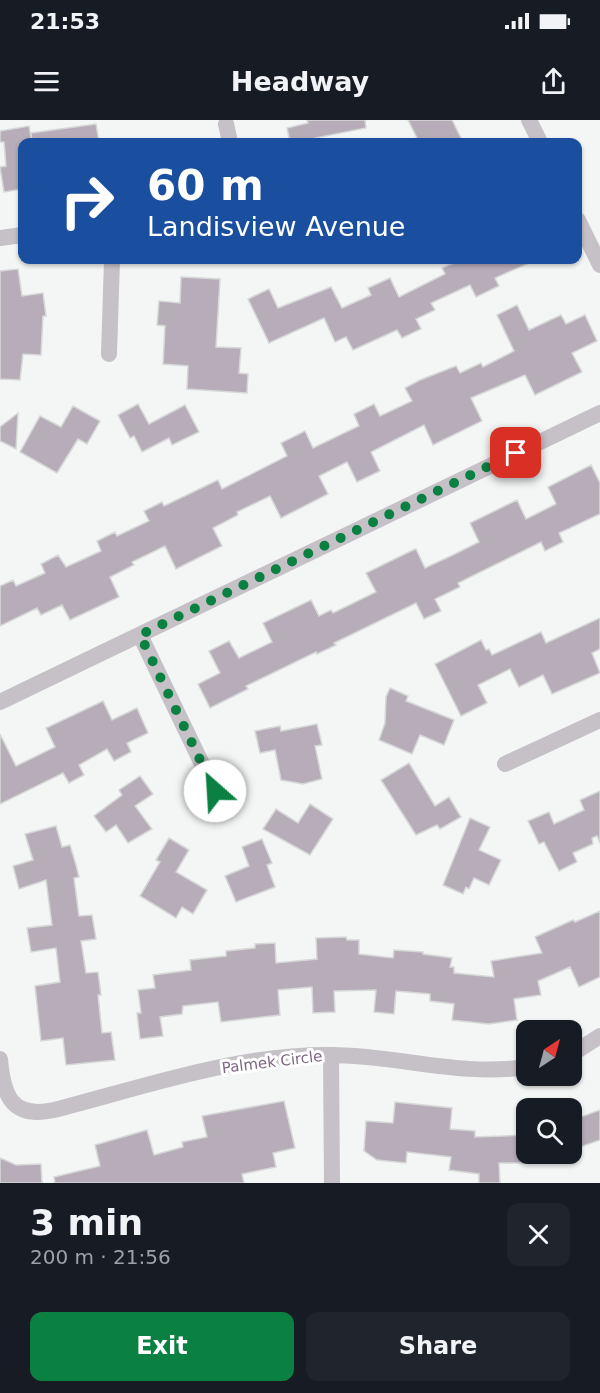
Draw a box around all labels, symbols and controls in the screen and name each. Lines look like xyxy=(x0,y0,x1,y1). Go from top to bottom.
text: 21:53 xyxy=(30,9,100,34)
icon: menu xyxy=(30,65,63,98)
icon: share xyxy=(537,65,570,98)
text: Headway xyxy=(231,66,369,97)
text: 60 m xyxy=(147,161,264,210)
icon: right xyxy=(48,162,126,240)
text: Landisview Avenue xyxy=(147,211,405,242)
pin xyxy=(490,427,541,478)
icon: arrive xyxy=(499,436,532,469)
position arrow xyxy=(183,759,247,823)
north arrow xyxy=(516,1020,582,1086)
map controls xyxy=(516,1020,582,1164)
street label: Palmek Circle xyxy=(221,1047,323,1077)
button: search xyxy=(516,1098,582,1164)
text: 3 min xyxy=(30,1202,143,1243)
button: close xyxy=(507,1203,570,1266)
text: 200 m · 21:56 xyxy=(30,1245,171,1269)
button: Exit xyxy=(30,1312,294,1381)
button: Share xyxy=(306,1312,570,1381)

